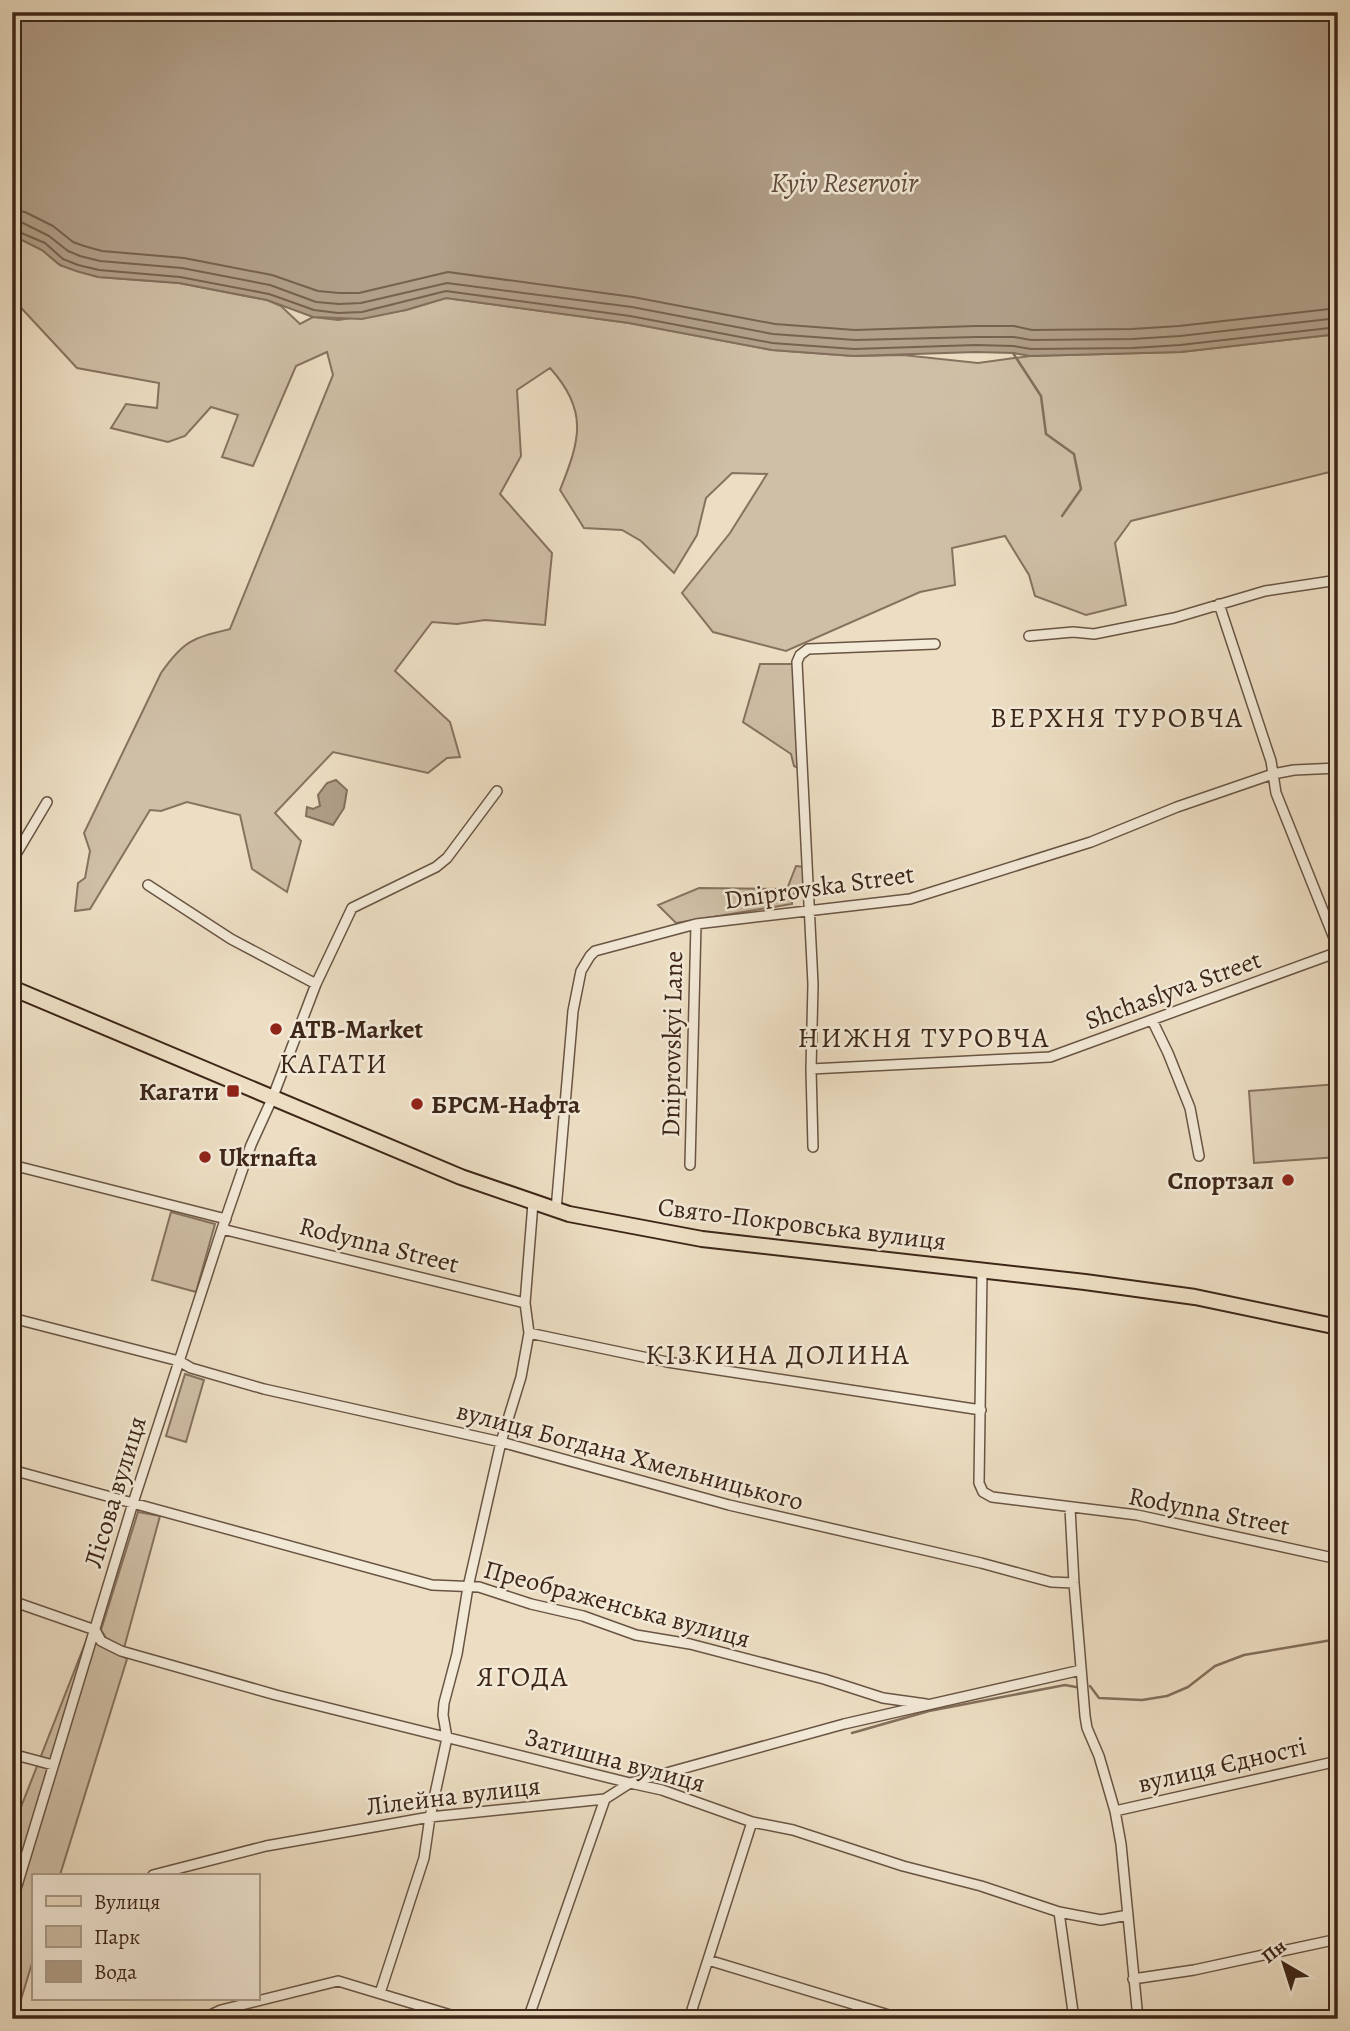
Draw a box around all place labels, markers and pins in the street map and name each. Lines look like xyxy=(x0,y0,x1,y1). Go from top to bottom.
place label: ATB-Market xyxy=(289,1012,424,1047)
marker: ATB-Market xyxy=(268,1021,284,1037)
place label: Кагати xyxy=(139,1074,219,1109)
marker: Кагати xyxy=(225,1083,241,1099)
place label: БРСМ-Нафта xyxy=(431,1087,581,1122)
marker: БРСМ-Нафта xyxy=(409,1096,425,1112)
place label: Ukrnafta xyxy=(219,1140,318,1175)
marker: Ukrnafta xyxy=(197,1149,213,1165)
place label: Спортзал xyxy=(1168,1163,1274,1198)
marker: Спортзал xyxy=(1280,1172,1296,1188)

